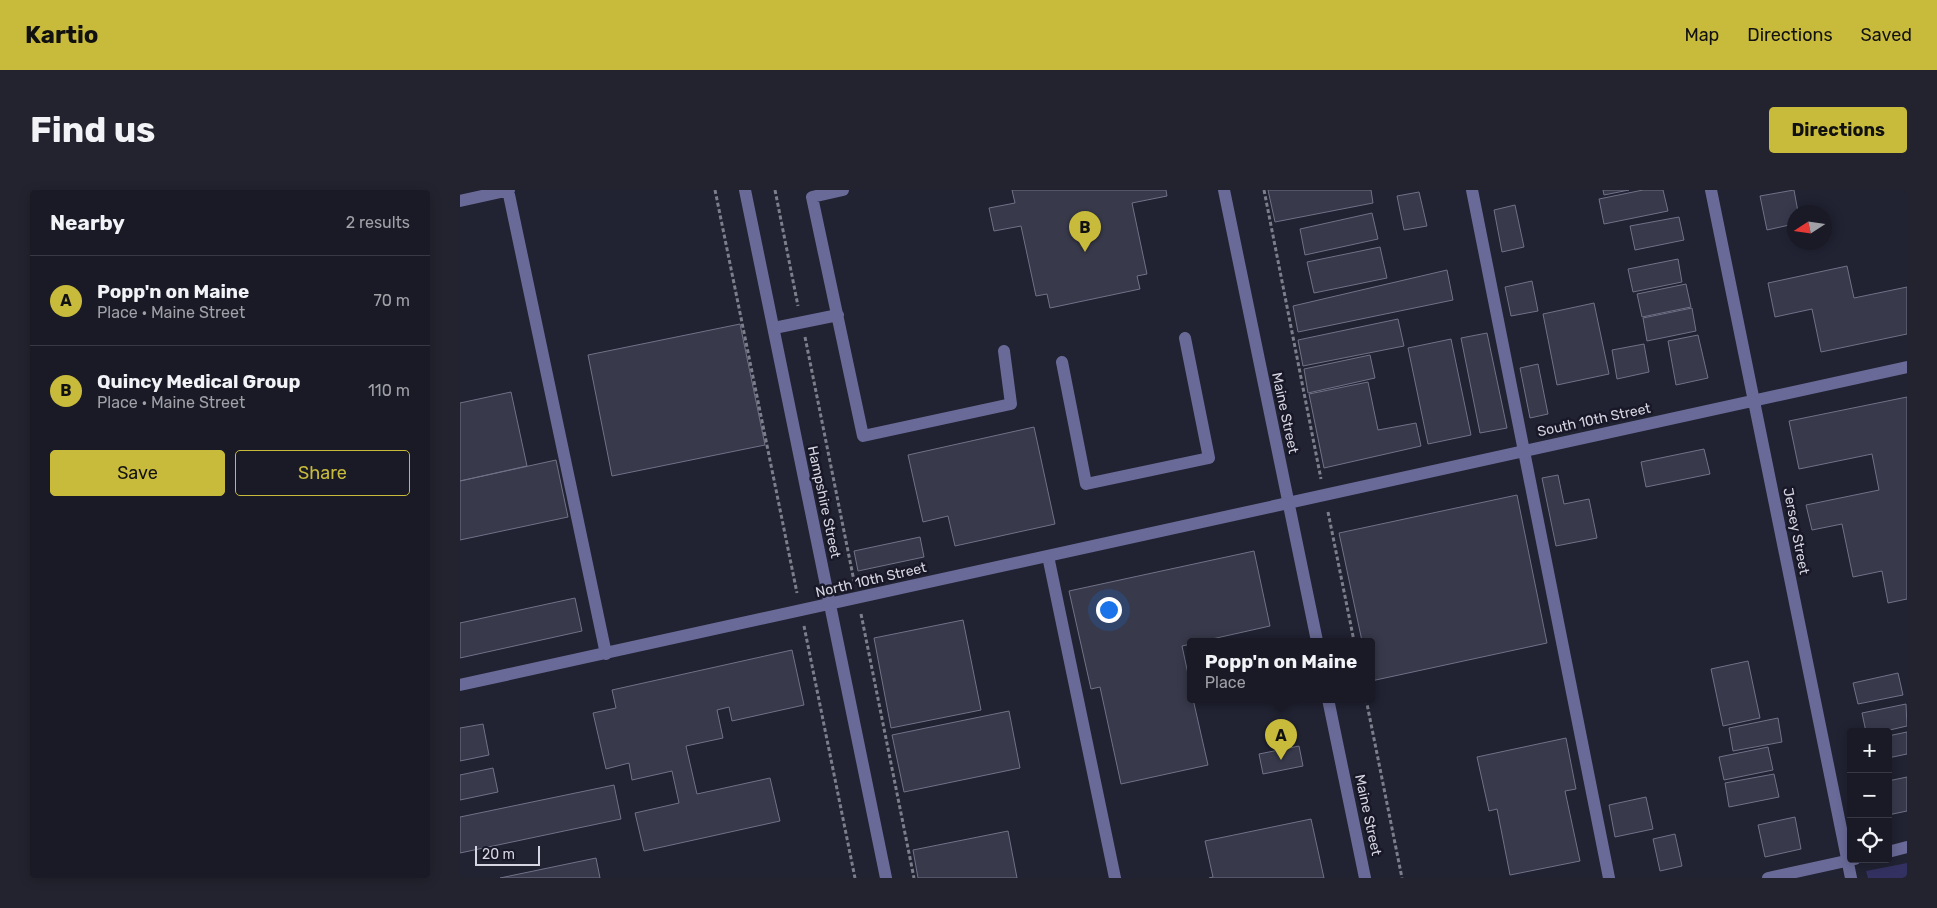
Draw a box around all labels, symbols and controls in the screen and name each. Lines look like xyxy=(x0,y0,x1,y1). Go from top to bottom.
text: Kartio xyxy=(25,21,99,49)
text: Map xyxy=(1684,24,1719,46)
text: Directions xyxy=(1747,24,1833,46)
text: Saved xyxy=(1861,24,1912,46)
button: Directions xyxy=(1769,107,1907,153)
text: Find us xyxy=(30,109,155,151)
north arrow xyxy=(1787,205,1832,250)
text: Nearby xyxy=(50,210,125,235)
pin: B xyxy=(1069,211,1101,252)
text: 2 results xyxy=(346,213,410,232)
text: Popp'n on Maine xyxy=(97,280,249,303)
text: A xyxy=(60,291,72,310)
text: 70 m xyxy=(373,291,410,310)
text: Place · Maine Street xyxy=(97,303,245,322)
text: Quincy Medical Group xyxy=(97,370,300,393)
street label: Maine Street xyxy=(1268,371,1302,456)
text: B xyxy=(60,381,72,400)
text: 110 m xyxy=(368,381,410,400)
text: Place · Maine Street xyxy=(97,393,245,412)
street label: South 10th Street xyxy=(1536,400,1653,440)
street label: Hampshire Street xyxy=(804,444,844,560)
button: Save xyxy=(50,450,225,496)
button: Share xyxy=(235,450,410,496)
street label: Jersey Street xyxy=(1779,486,1813,576)
street label: North 10th Street xyxy=(814,559,929,601)
your location xyxy=(1096,597,1122,623)
popup xyxy=(1187,638,1375,703)
text: Popp'n on Maine xyxy=(1205,650,1357,673)
text: Place xyxy=(1205,673,1246,692)
pin: A xyxy=(1265,719,1297,760)
map controls xyxy=(1847,728,1892,863)
button: + xyxy=(1847,728,1892,773)
street label: Maine Street xyxy=(1351,773,1385,858)
button: − xyxy=(1847,773,1892,818)
button: locate xyxy=(1847,818,1892,863)
scale bar xyxy=(475,843,540,866)
text: 20 m xyxy=(482,846,515,863)

